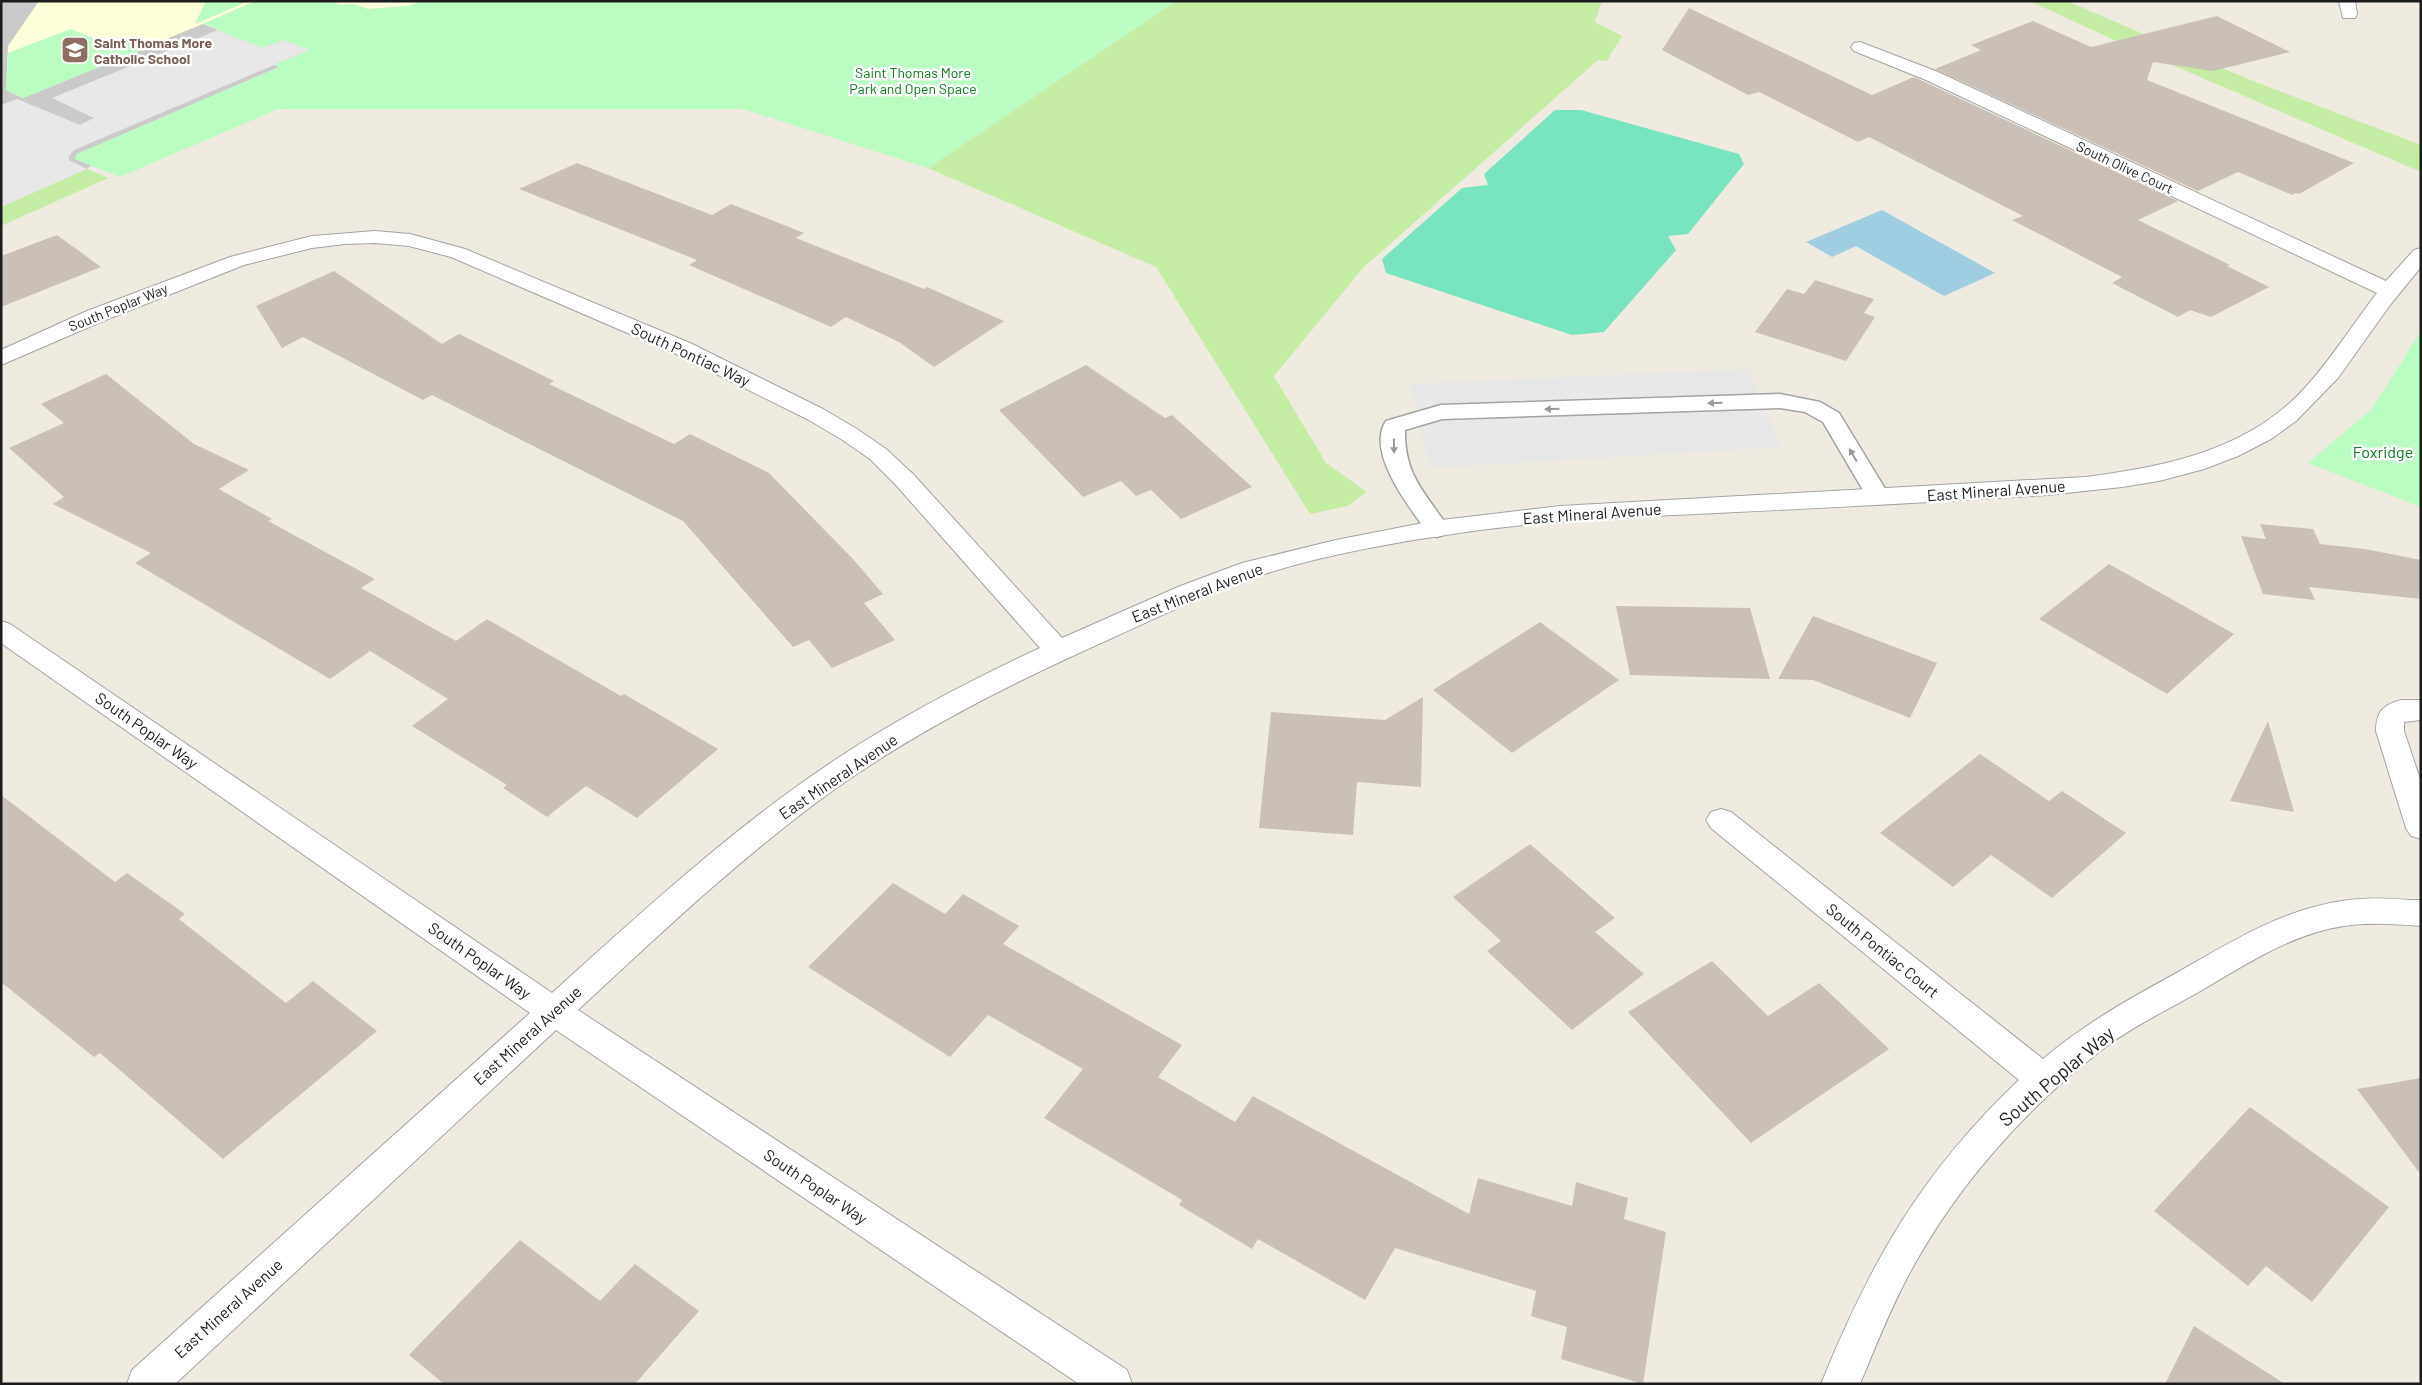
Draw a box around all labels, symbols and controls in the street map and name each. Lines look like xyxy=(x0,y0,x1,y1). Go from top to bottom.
place label: Saint Thomas More Catholic School xyxy=(94,34,212,67)
school or university icon: Saint Thomas More Catholic School xyxy=(60,35,90,65)
park label: Saint Thomas More Park and Open Space xyxy=(849,64,977,97)
street label: South Olive Court xyxy=(2074,137,2176,197)
street label: South Poplar Way xyxy=(66,279,171,335)
street label: South Pontiac Way xyxy=(628,318,754,390)
one-way arrow xyxy=(1706,400,1722,408)
one-way arrow xyxy=(1544,405,1560,413)
one-way arrow xyxy=(1390,438,1398,454)
park label: Foxridge xyxy=(2353,442,2413,461)
one-way arrow xyxy=(1848,448,1857,461)
street label: East Mineral Avenue xyxy=(1926,476,2066,504)
street label: East Mineral Avenue xyxy=(1522,499,1662,527)
street label: East Mineral Avenue xyxy=(1129,558,1265,626)
street label: South Poplar Way xyxy=(92,688,202,773)
street label: East Mineral Avenue xyxy=(775,729,901,823)
street label: South Pontiac Court xyxy=(1823,899,1943,1001)
street label: South Poplar Way xyxy=(425,918,535,1003)
street label: East Mineral Avenue xyxy=(469,981,585,1089)
street label: South Poplar Way xyxy=(1994,1021,2118,1131)
street label: South Poplar Way xyxy=(761,1144,872,1228)
street label: East Mineral Avenue xyxy=(170,1254,286,1362)

